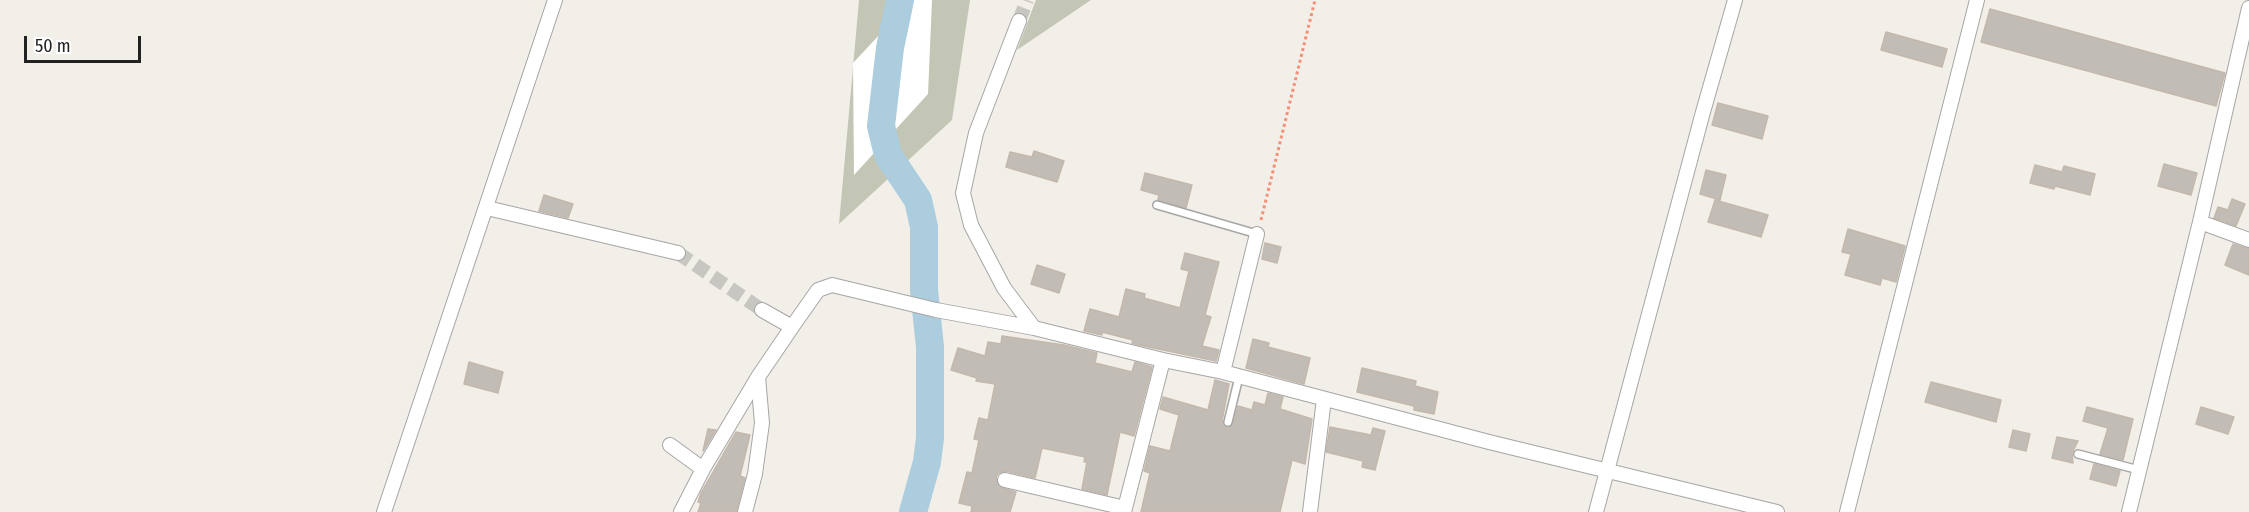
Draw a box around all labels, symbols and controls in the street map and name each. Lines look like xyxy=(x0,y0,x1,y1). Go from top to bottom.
scale bar xyxy=(27,24,144,62)
text: 50 m xyxy=(35,35,71,57)

